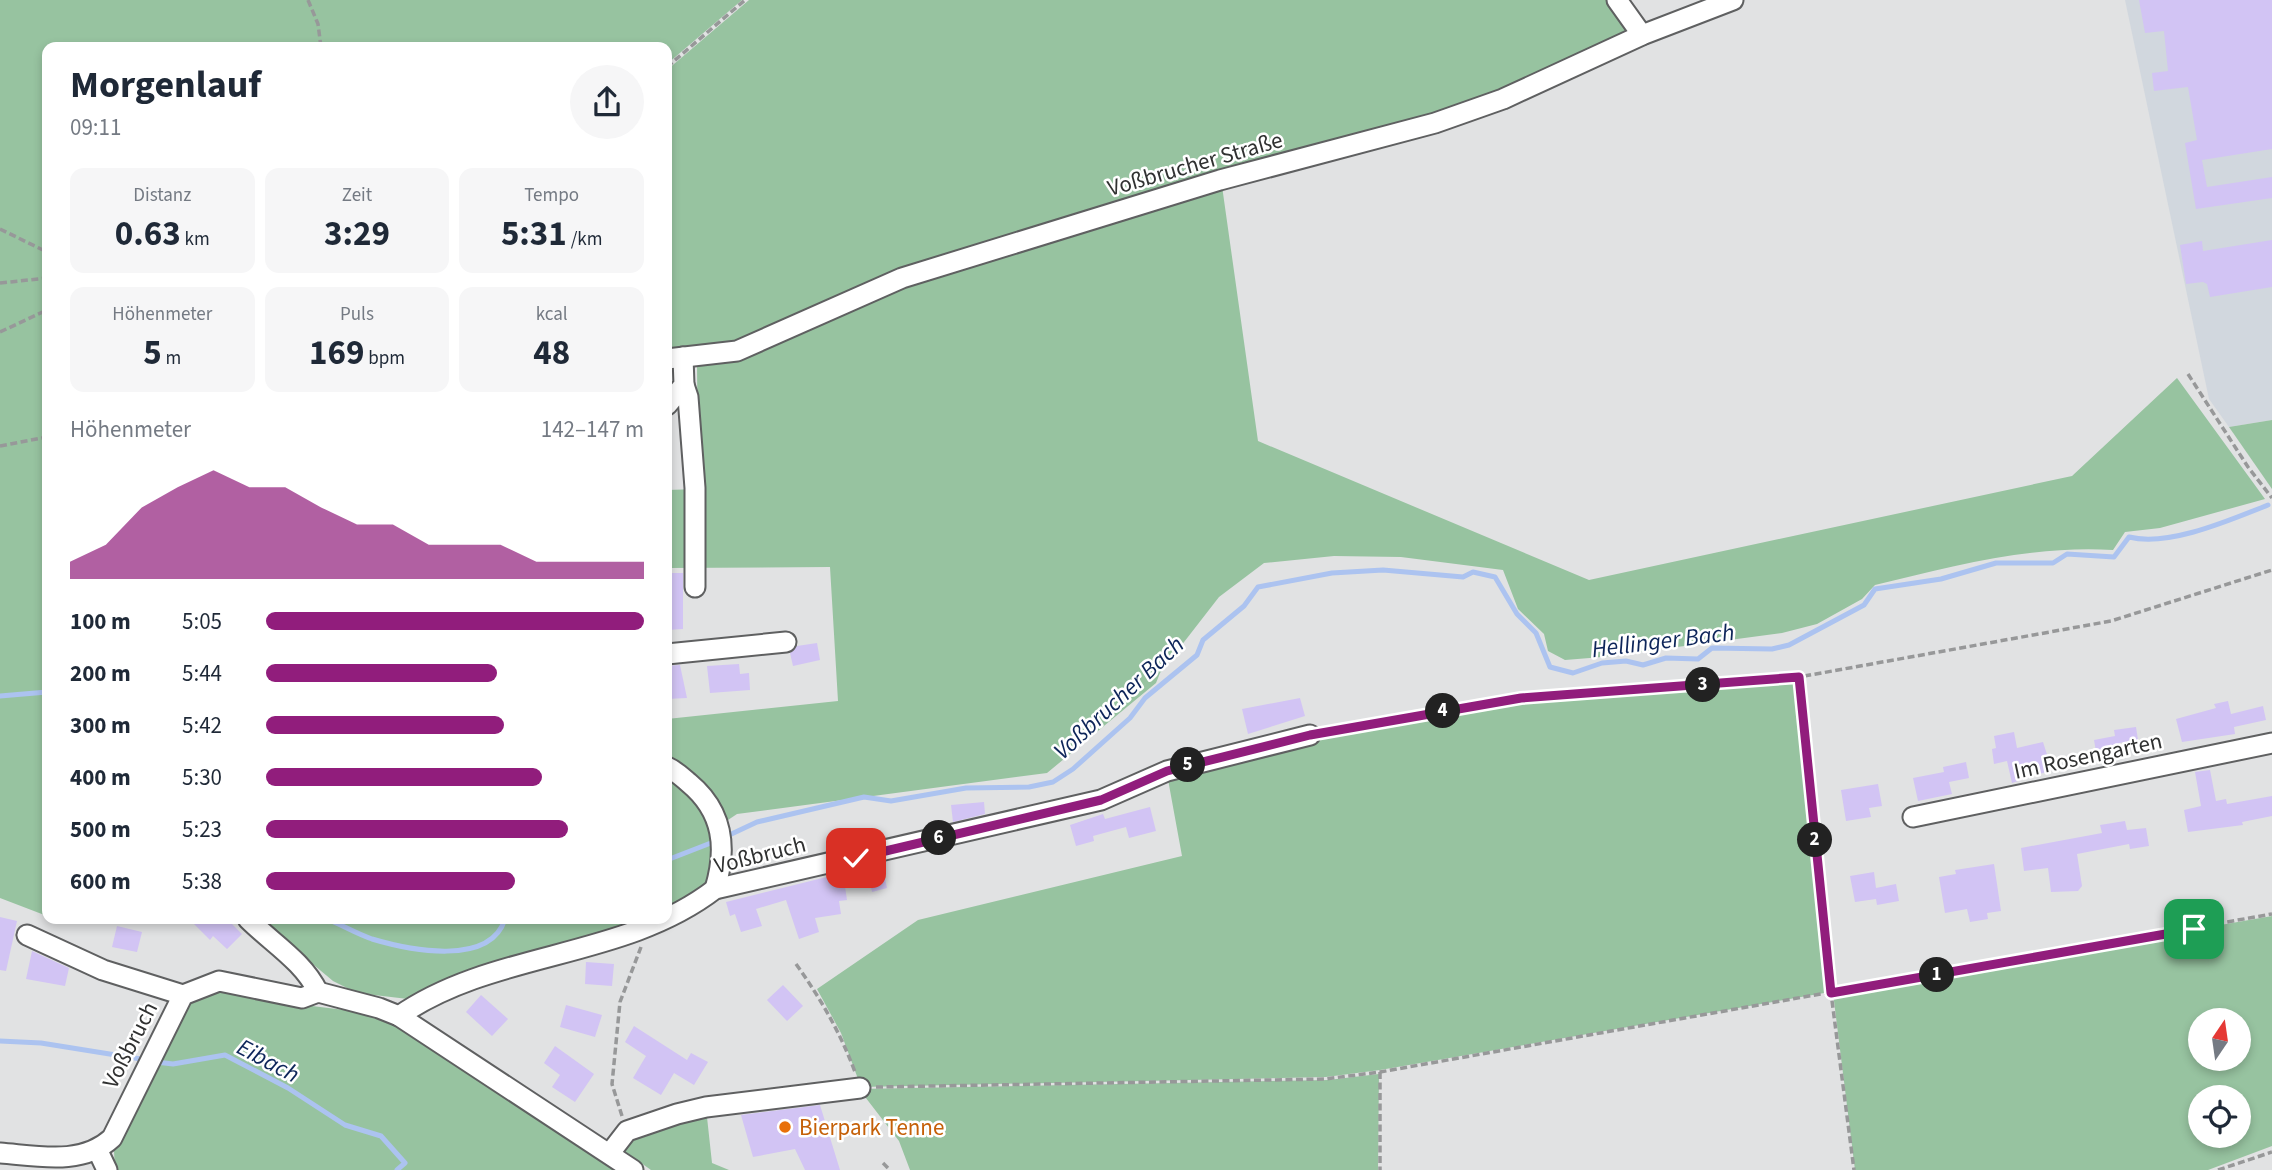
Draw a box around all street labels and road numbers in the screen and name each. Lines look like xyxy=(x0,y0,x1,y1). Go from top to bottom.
street label: Voßbrucher Straße xyxy=(1104,123,1286,205)
street label: Im Rosengarten xyxy=(2011,724,2165,788)
street label: Voßbruch xyxy=(711,828,809,882)
street label: Voßbruch xyxy=(94,996,166,1094)

